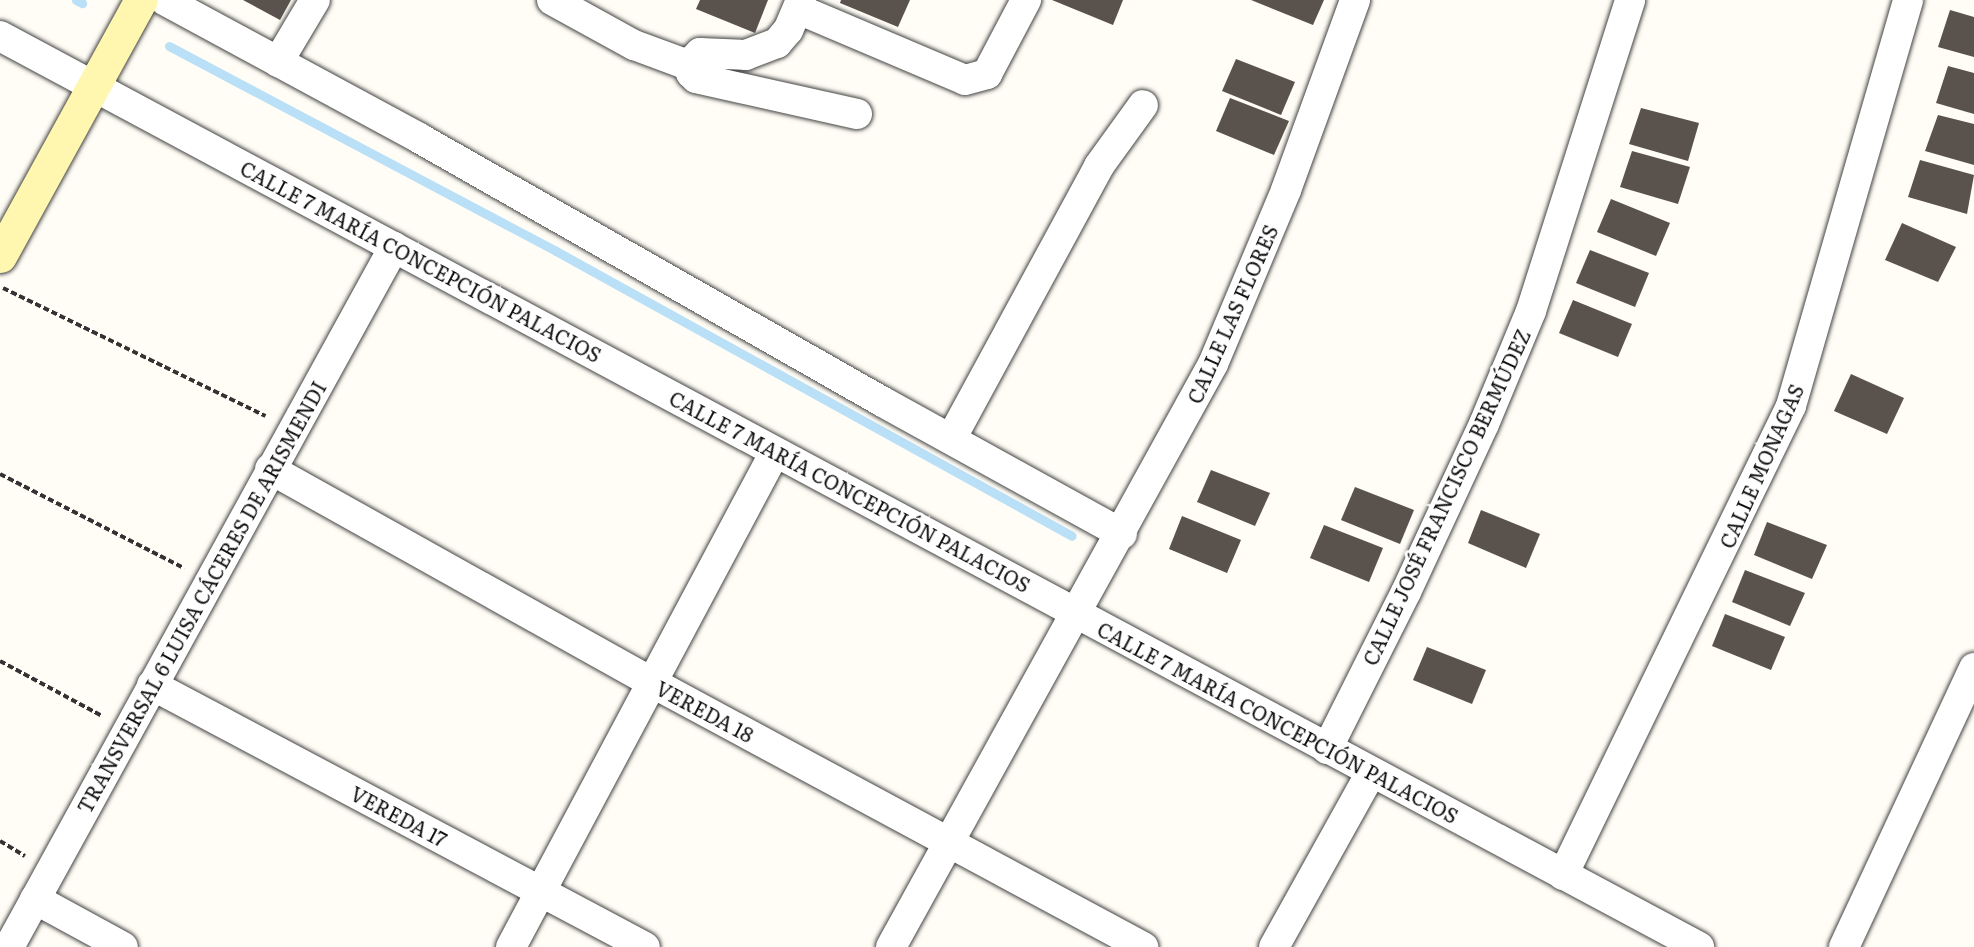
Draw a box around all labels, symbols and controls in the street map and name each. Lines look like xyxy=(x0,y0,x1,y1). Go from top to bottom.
street label: CALLE 7 MARÍA CONCEPCIÓN PALACIOS xyxy=(237,155,605,367)
street label: CALLE LAS FLORES xyxy=(1182,221,1282,407)
street label: CALLE JOSÉ FRANCISCO BERMÚDEZ xyxy=(1357,325,1535,669)
street label: TRANSVERSAL 6 LUISA CÁCERES DE ARISMENDI xyxy=(72,377,330,817)
street label: CALLE MONAGAS xyxy=(1714,380,1808,552)
street label: CALLE 7 MARÍA CONCEPCIÓN PALACIOS xyxy=(666,385,1034,597)
street label: CALLE 7 MARÍA CONCEPCIÓN PALACIOS xyxy=(1094,616,1462,828)
street label: VEREDA 18 xyxy=(652,675,758,747)
street label: VEREDA 17 xyxy=(347,781,451,851)

